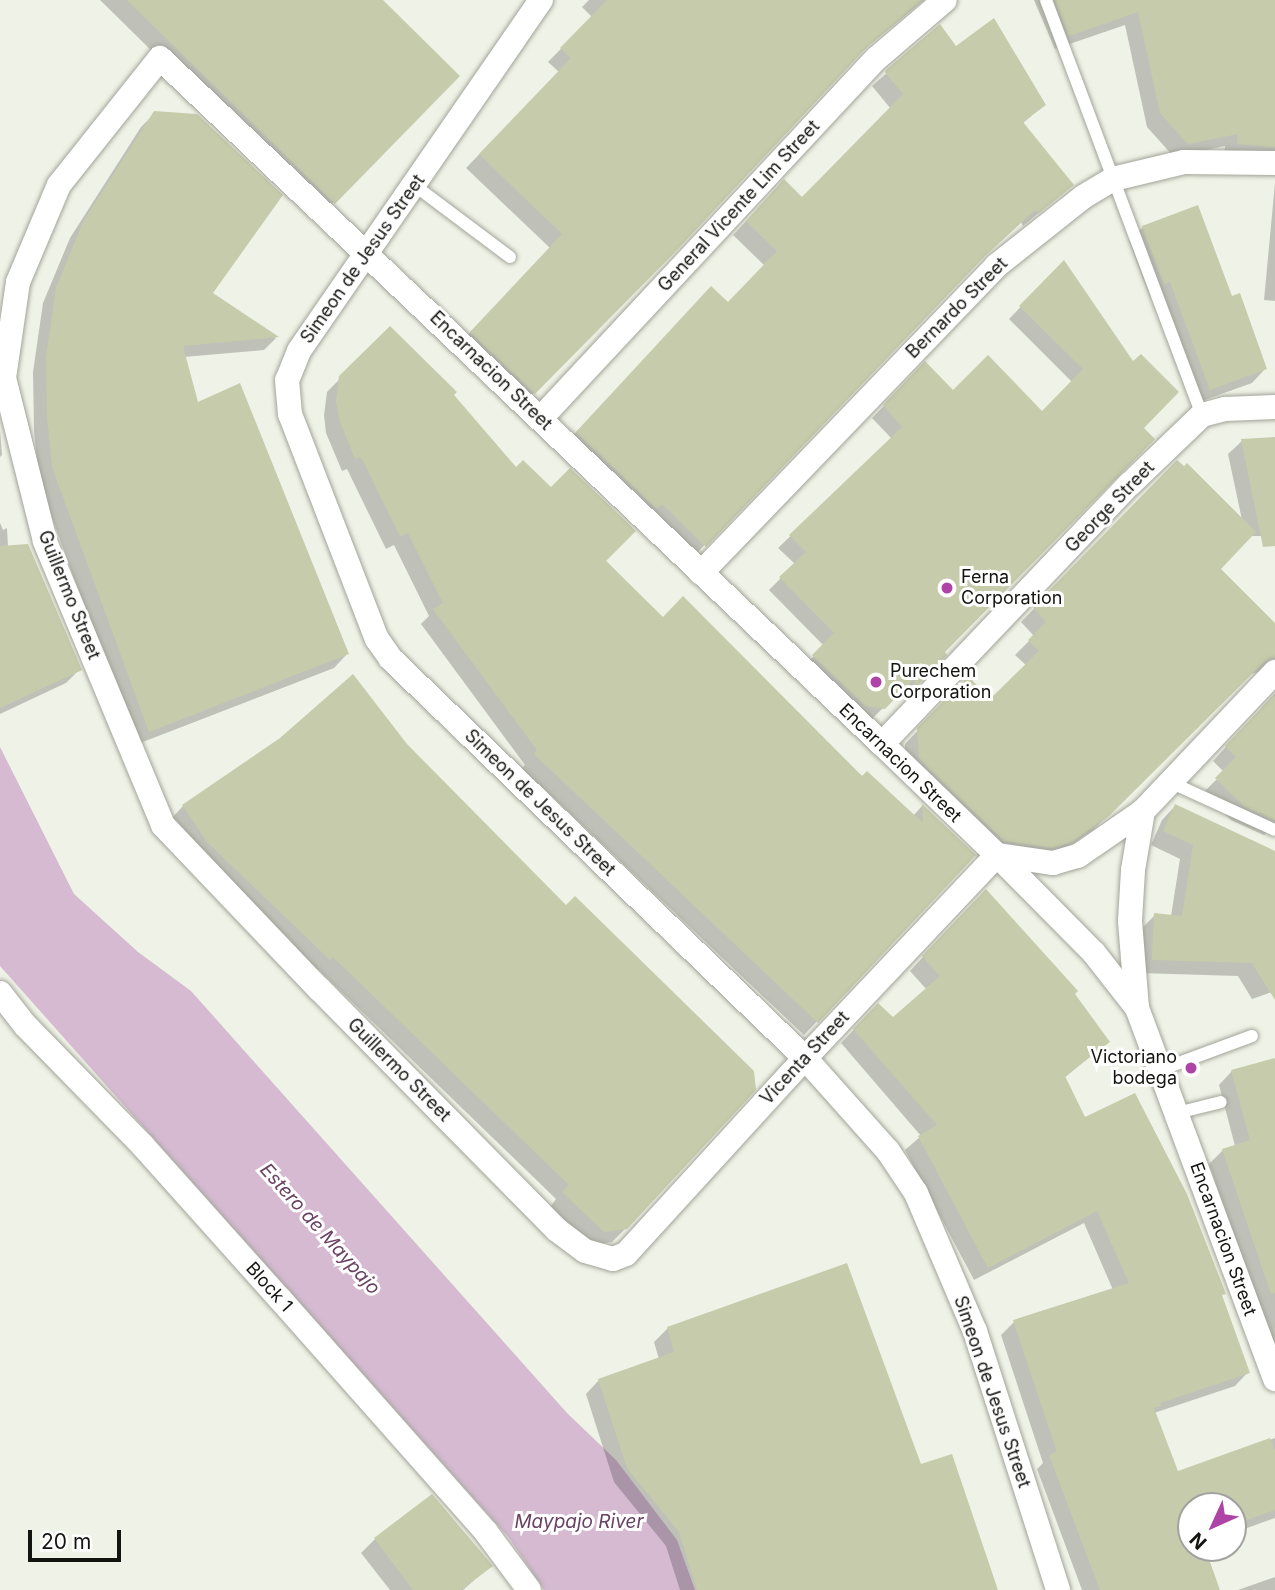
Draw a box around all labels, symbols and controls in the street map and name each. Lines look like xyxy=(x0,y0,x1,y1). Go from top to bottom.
street label: General Vicente Lim Street xyxy=(654,116,824,296)
street label: Simeon de Jesus Street xyxy=(296,170,430,348)
street label: Bernardo Street xyxy=(902,253,1012,363)
street label: Encarnacion Street xyxy=(425,307,557,435)
street label: George Street xyxy=(1061,457,1159,557)
street label: Guillermo Street xyxy=(33,527,105,663)
place label: Ferna Corporation xyxy=(961,567,1062,610)
marker: Ferna Corporation xyxy=(939,580,955,596)
place label: Purechem Corporation xyxy=(890,661,991,704)
marker: Purechem Corporation xyxy=(868,674,884,690)
street label: Encarnacion Street xyxy=(834,699,966,827)
street label: Simeon de Jesus Street xyxy=(460,725,620,881)
street label: Vicenta Street xyxy=(756,1007,854,1109)
street label: Guillermo Street xyxy=(343,1014,455,1126)
place label: Victoriano bodega xyxy=(1090,1047,1177,1090)
marker: Victoriano bodega xyxy=(1183,1060,1199,1076)
water label: Estero de Maypajo xyxy=(255,1159,385,1299)
street label: Encarnacion Street xyxy=(1185,1159,1261,1319)
street label: Block 1 xyxy=(241,1258,297,1316)
street label: Simeon de Jesus Street xyxy=(949,1293,1035,1491)
north arrow xyxy=(1177,1492,1247,1562)
water label: Maypajo River xyxy=(514,1511,644,1533)
scale bar xyxy=(32,1516,124,1560)
text: N xyxy=(1185,1528,1211,1554)
text: 20 m xyxy=(41,1529,91,1554)

